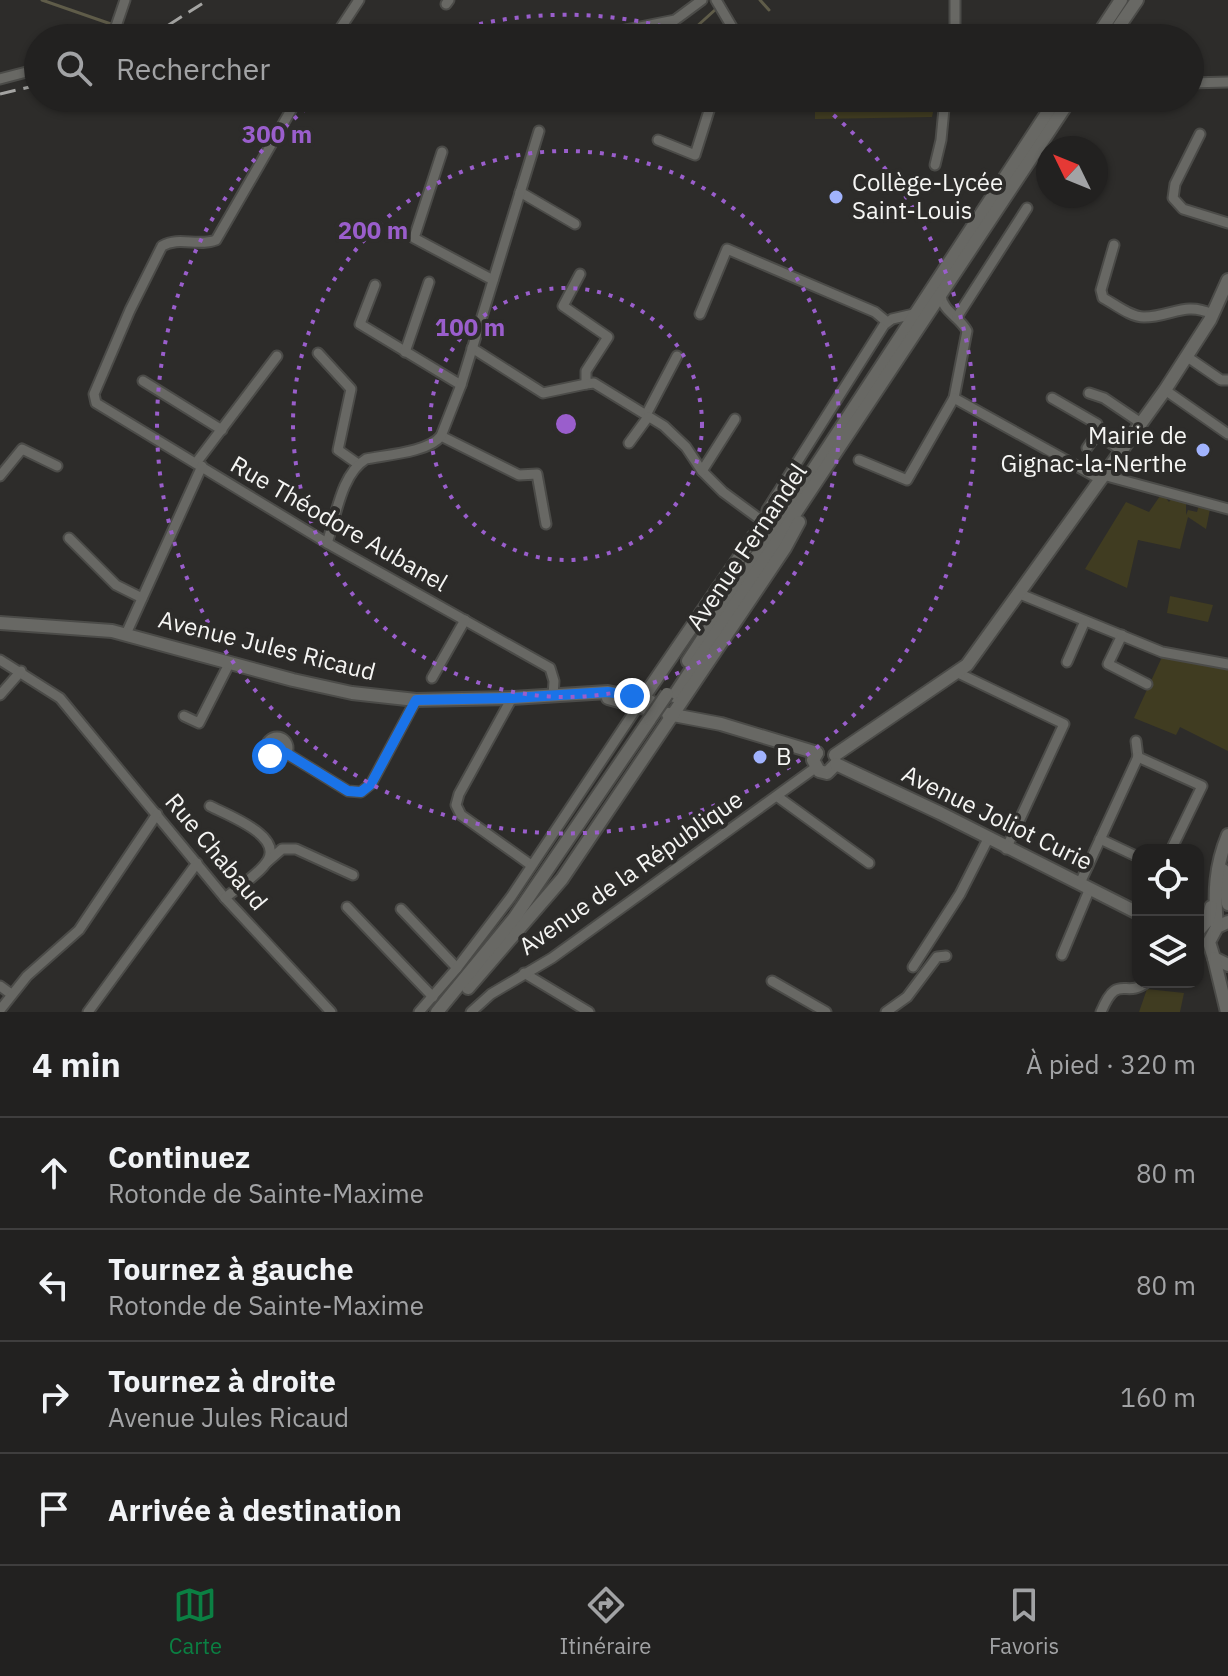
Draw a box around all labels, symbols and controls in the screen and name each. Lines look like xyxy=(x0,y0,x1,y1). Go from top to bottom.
search box xyxy=(24,24,1204,112)
icon: search xyxy=(52,46,96,90)
text: Rechercher xyxy=(116,49,270,88)
text: 300 m xyxy=(242,118,312,150)
north arrow xyxy=(1036,136,1108,208)
place label: Collège-Lycée Saint-Louis xyxy=(852,166,1003,226)
marker: Collège-Lycée Saint-Louis xyxy=(827,188,845,206)
text: 200 m xyxy=(338,214,408,246)
text: 100 m xyxy=(435,311,505,343)
centre of rings xyxy=(552,410,580,438)
place label: Mairie de Gignac-la-Nerthe xyxy=(1000,419,1187,479)
marker: Mairie de Gignac-la-Nerthe xyxy=(1194,441,1212,459)
street label: Rue Théodore Aubanel xyxy=(225,448,454,598)
street label: Avenue Fernandel xyxy=(679,457,814,636)
street label: Avenue Jules Ricaud xyxy=(155,603,379,687)
route end xyxy=(614,678,650,714)
route start xyxy=(252,738,288,774)
place label: B xyxy=(776,740,792,772)
marker: B xyxy=(751,748,769,766)
street label: Avenue Joliot Curie xyxy=(897,757,1098,877)
street label: Avenue de la République xyxy=(512,783,749,962)
street label: Rue Chabaud xyxy=(158,786,275,917)
map controls xyxy=(1132,844,1204,988)
button: locate xyxy=(1132,844,1204,916)
button: layers xyxy=(1132,916,1204,988)
text: 4 min xyxy=(32,1042,121,1086)
text: À pied · 320 m xyxy=(1026,1047,1196,1081)
text: Continuez xyxy=(108,1137,250,1176)
icon: ahead xyxy=(32,1151,76,1195)
text: 80 m xyxy=(1136,1156,1196,1190)
text: Rotonde de Sainte-Maxime xyxy=(108,1176,424,1210)
text: Tournez à gauche xyxy=(108,1249,354,1288)
icon: left xyxy=(32,1263,76,1307)
text: 80 m xyxy=(1136,1268,1196,1302)
text: Rotonde de Sainte-Maxime xyxy=(108,1288,424,1322)
text: Tournez à droite xyxy=(108,1361,336,1400)
icon: right xyxy=(32,1375,76,1419)
text: 160 m xyxy=(1120,1380,1196,1414)
text: Avenue Jules Ricaud xyxy=(108,1400,349,1434)
icon: arrive xyxy=(32,1487,76,1531)
text: Arrivée à destination xyxy=(108,1490,402,1529)
tab: Carte xyxy=(169,1583,222,1660)
tab: Itinéraire xyxy=(560,1583,651,1660)
tab: Favoris xyxy=(989,1583,1059,1660)

